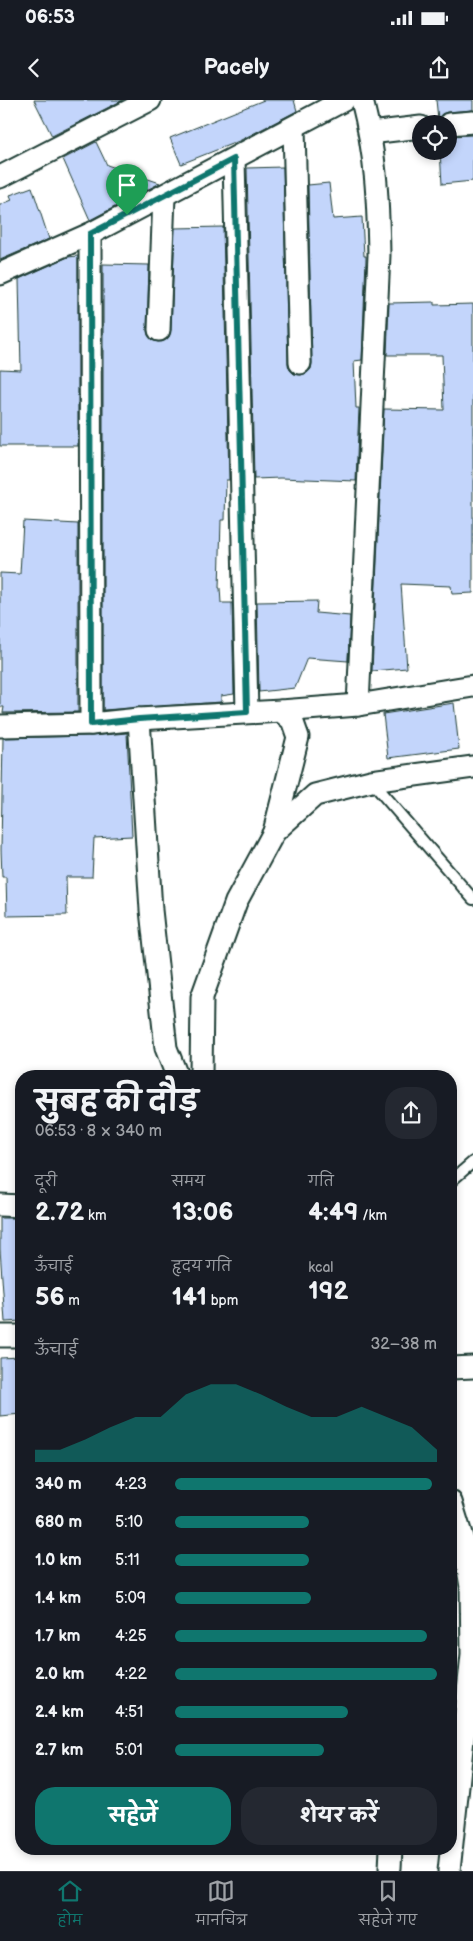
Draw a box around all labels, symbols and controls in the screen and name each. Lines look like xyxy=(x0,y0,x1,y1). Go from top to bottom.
text: 06:53 xyxy=(25,6,75,29)
icon: back xyxy=(20,54,48,82)
text: Pacely xyxy=(204,54,269,81)
icon: share xyxy=(425,54,453,82)
map controls xyxy=(412,115,457,160)
button: locate xyxy=(412,115,457,160)
pin xyxy=(106,164,148,215)
icon: arrive xyxy=(113,171,141,199)
text: सुबह की दौड़ xyxy=(35,1086,198,1119)
button: share xyxy=(385,1087,437,1139)
text: 06:53 · 8 × 340 m xyxy=(35,1122,162,1141)
text: दूरी xyxy=(35,1173,57,1190)
text: समय xyxy=(172,1173,205,1190)
text: गति xyxy=(308,1173,334,1190)
text: 2.72 xyxy=(35,1197,84,1228)
text: 13:06 xyxy=(172,1197,234,1228)
text: 4:49 xyxy=(308,1197,358,1228)
text: km xyxy=(84,1207,106,1224)
text: /km xyxy=(358,1207,387,1224)
text: ऊँचाई xyxy=(35,1258,73,1275)
text: हृदय गति xyxy=(172,1258,231,1275)
text: kcal xyxy=(308,1259,333,1276)
text: 192 xyxy=(308,1276,348,1307)
text: 56 xyxy=(35,1282,65,1313)
text: 141 xyxy=(172,1282,207,1313)
text: m xyxy=(65,1292,80,1309)
text: bpm xyxy=(207,1292,238,1309)
text: 32–38 m xyxy=(370,1335,437,1354)
text: ऊँचाई xyxy=(35,1341,78,1360)
text: 340 m xyxy=(35,1475,82,1494)
text: 4:23 xyxy=(115,1475,147,1494)
text: 680 m xyxy=(35,1513,82,1532)
text: 5:10 xyxy=(115,1513,143,1532)
text: 1.0 km xyxy=(35,1551,82,1570)
text: 5:11 xyxy=(115,1551,140,1570)
text: 1.4 km xyxy=(35,1589,81,1608)
text: 5:09 xyxy=(115,1589,146,1608)
text: 1.7 km xyxy=(35,1627,80,1646)
text: 4:25 xyxy=(115,1627,147,1646)
text: 2.0 km xyxy=(35,1665,84,1684)
text: 4:22 xyxy=(115,1665,147,1684)
text: 2.4 km xyxy=(35,1703,84,1722)
text: 4:51 xyxy=(115,1703,143,1722)
text: 2.7 km xyxy=(35,1741,83,1760)
text: 5:01 xyxy=(115,1741,143,1760)
button: सहेजें xyxy=(35,1787,231,1845)
button: शेयर करें xyxy=(241,1787,437,1845)
tab: होम xyxy=(56,1877,84,1936)
tab: मानचित्र xyxy=(196,1877,247,1936)
tab: सहेजे गए xyxy=(359,1877,417,1936)

